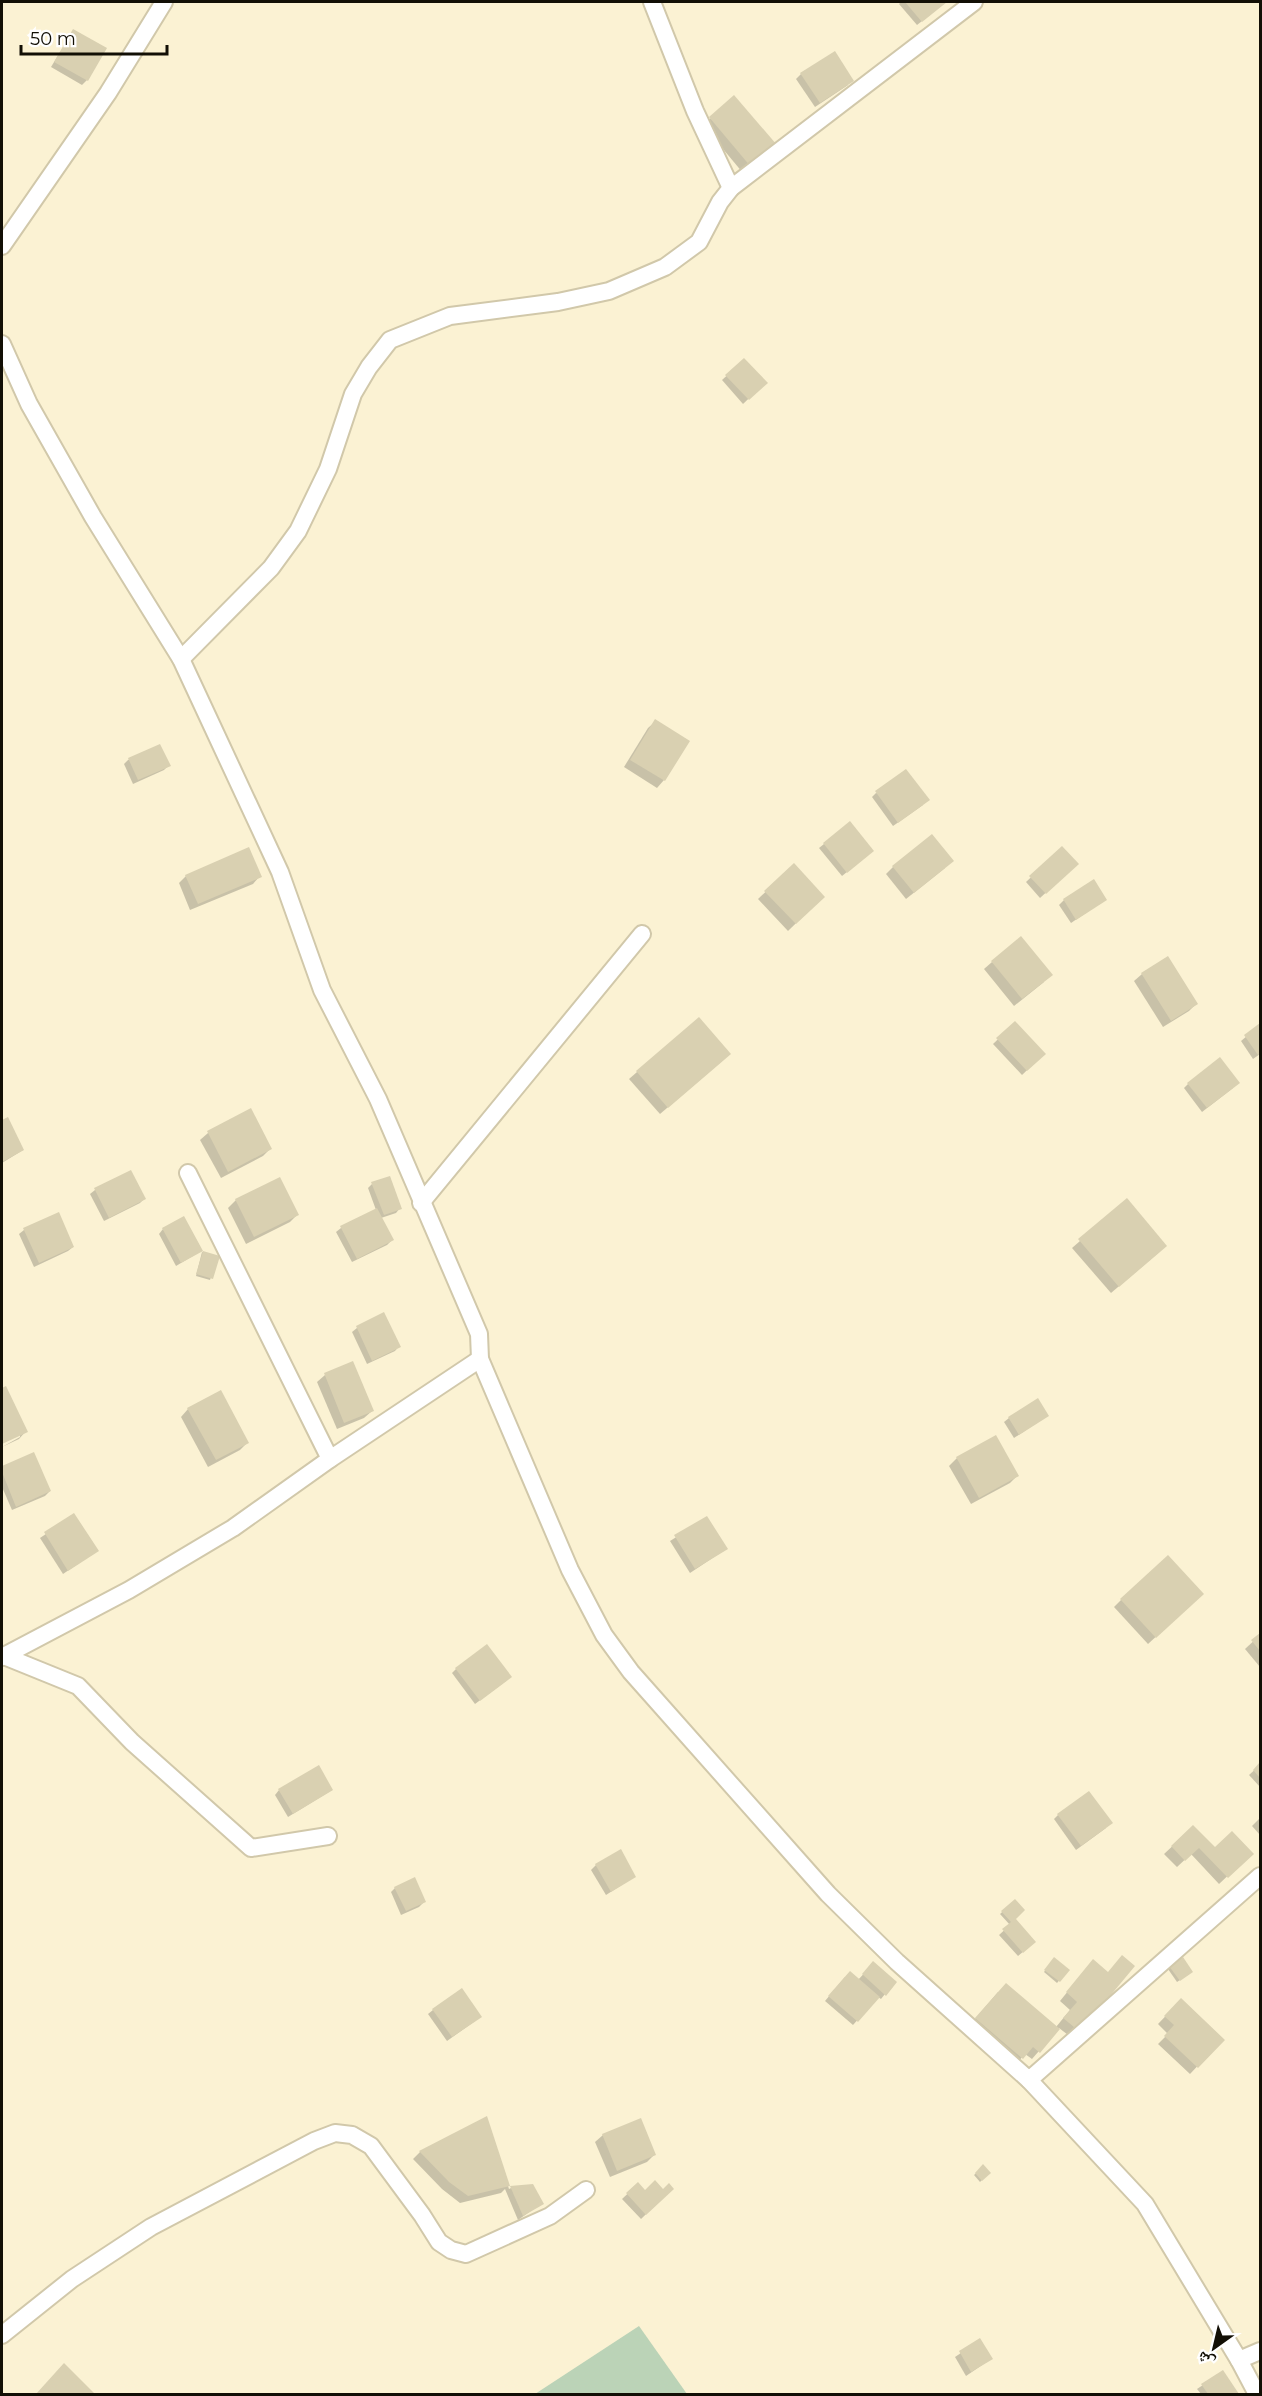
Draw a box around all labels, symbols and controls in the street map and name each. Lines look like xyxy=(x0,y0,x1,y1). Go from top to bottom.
scale bar xyxy=(21,18,166,56)
text: 50 m xyxy=(30,28,76,50)
north arrow xyxy=(1184,2318,1244,2378)
text: ش xyxy=(1194,2347,1218,2373)

